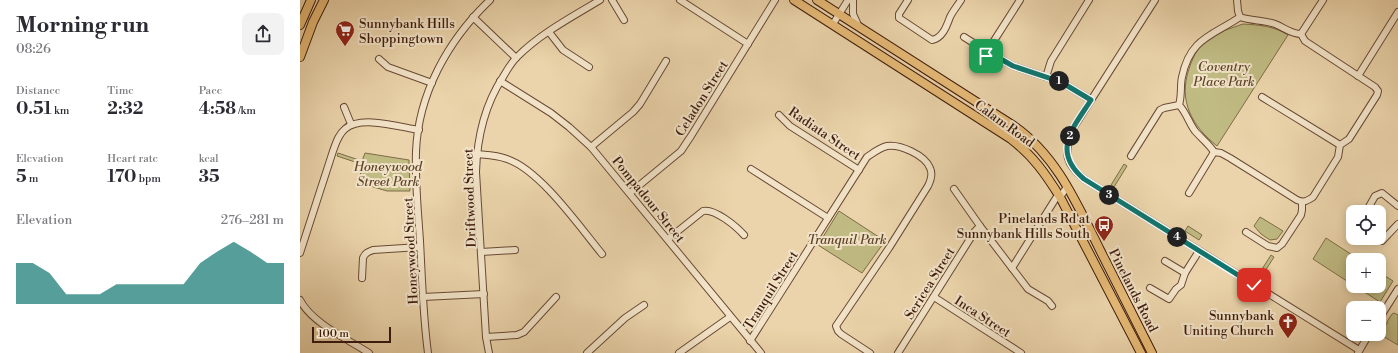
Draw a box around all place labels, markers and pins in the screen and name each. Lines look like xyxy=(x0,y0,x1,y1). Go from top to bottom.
place label: Sunnybank Hills Shoppingtown xyxy=(359,16,455,47)
supermarket icon: Sunnybank Hills Shoppingtown xyxy=(334,19,356,47)
pin xyxy=(969,39,1003,73)
pin: 1 xyxy=(1049,71,1069,91)
pin: 2 xyxy=(1060,126,1080,146)
pin: 3 xyxy=(1099,185,1119,205)
place label: Pinelands Rd at Sunnybank Hills South xyxy=(957,211,1090,242)
bus stop icon: Pinelands Rd at Sunnybank Hills South xyxy=(1093,214,1115,242)
pin: 4 xyxy=(1167,227,1187,247)
pin xyxy=(1237,268,1271,302)
place label: Sunnybank Uniting Church xyxy=(1183,308,1275,339)
church icon: Sunnybank Uniting Church xyxy=(1277,311,1299,339)

